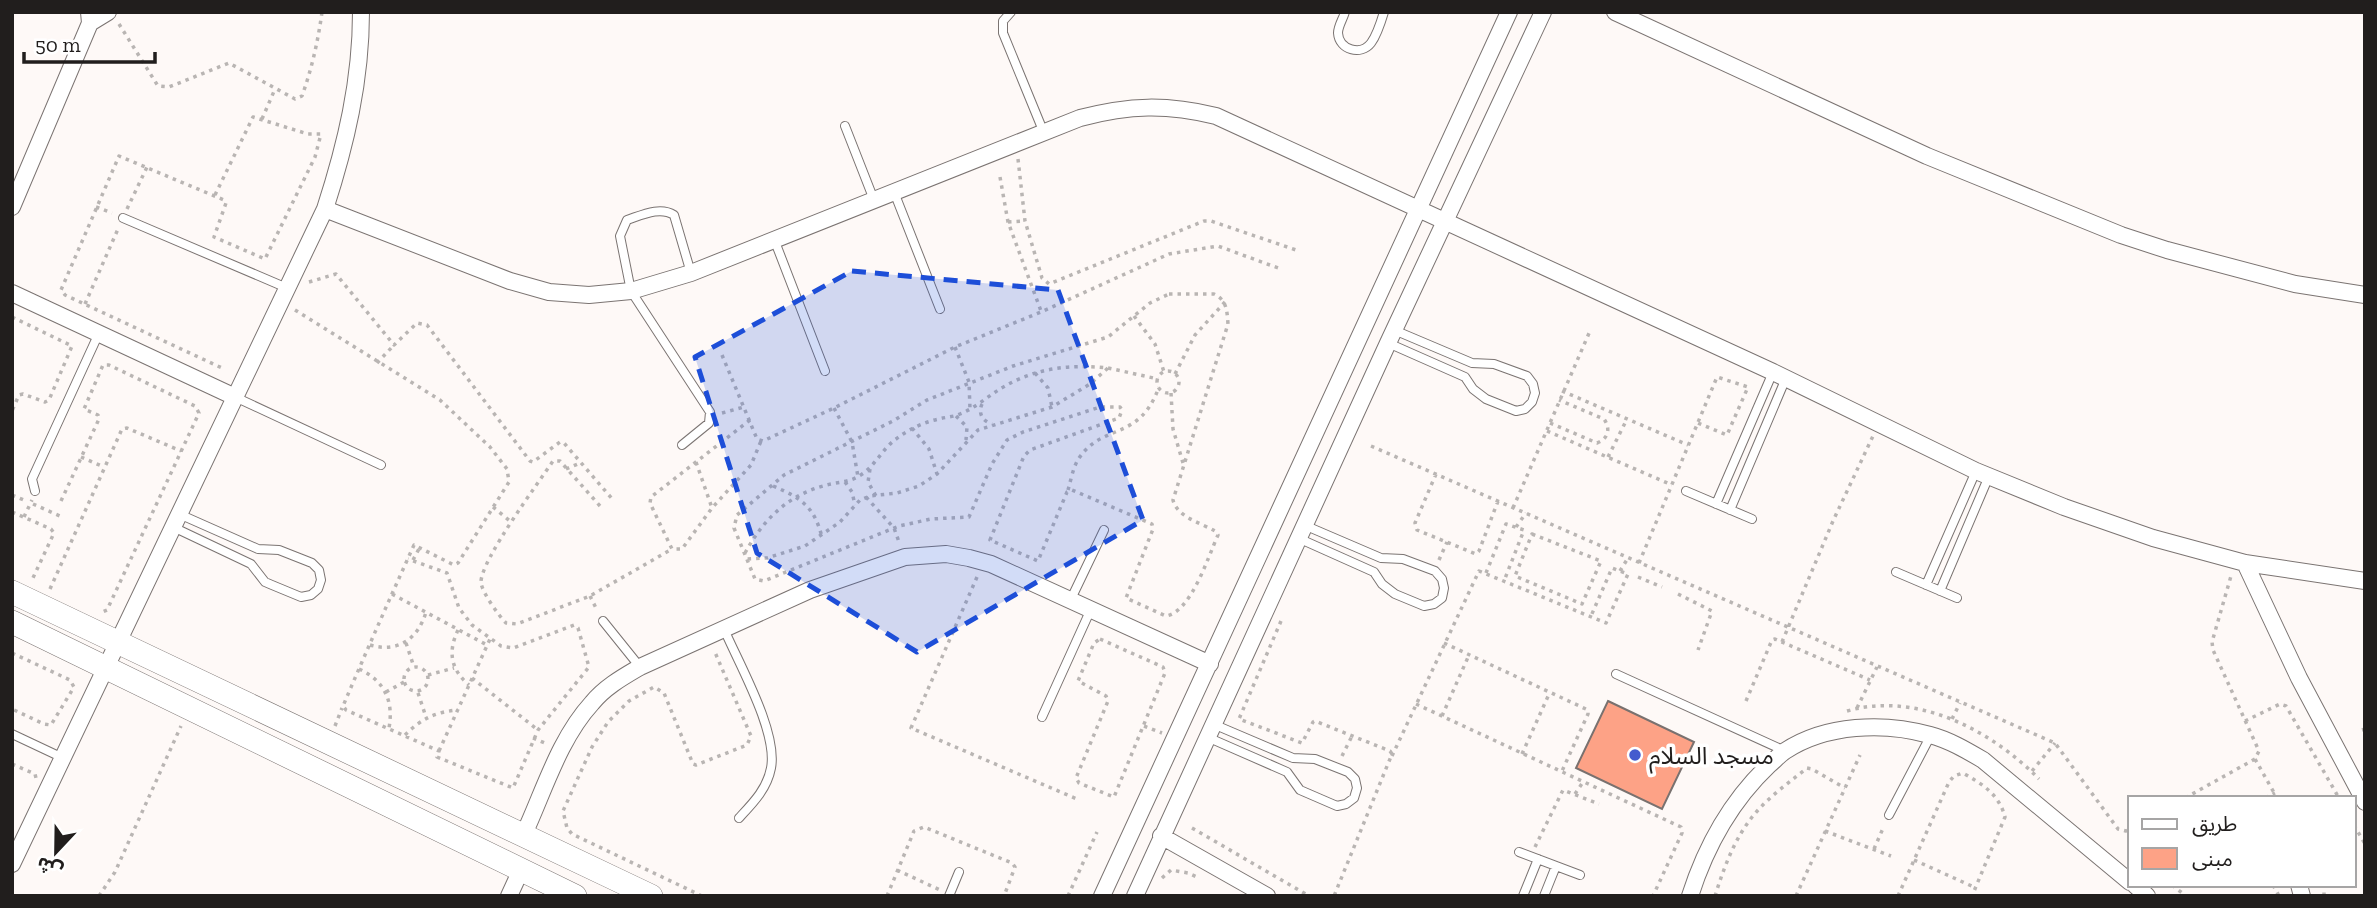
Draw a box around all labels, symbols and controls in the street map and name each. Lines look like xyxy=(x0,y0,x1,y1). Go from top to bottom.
scale bar xyxy=(24,21,156,65)
text: 50 m xyxy=(35,32,81,57)
place label: مسجد السلام xyxy=(1649,741,1774,774)
marker: مسجد السلام xyxy=(1627,747,1643,763)
legend xyxy=(2128,796,2356,887)
text: طريق xyxy=(2192,811,2237,837)
north arrow xyxy=(21,817,91,887)
text: مبنى xyxy=(2192,846,2233,871)
text: ش xyxy=(33,852,66,883)

